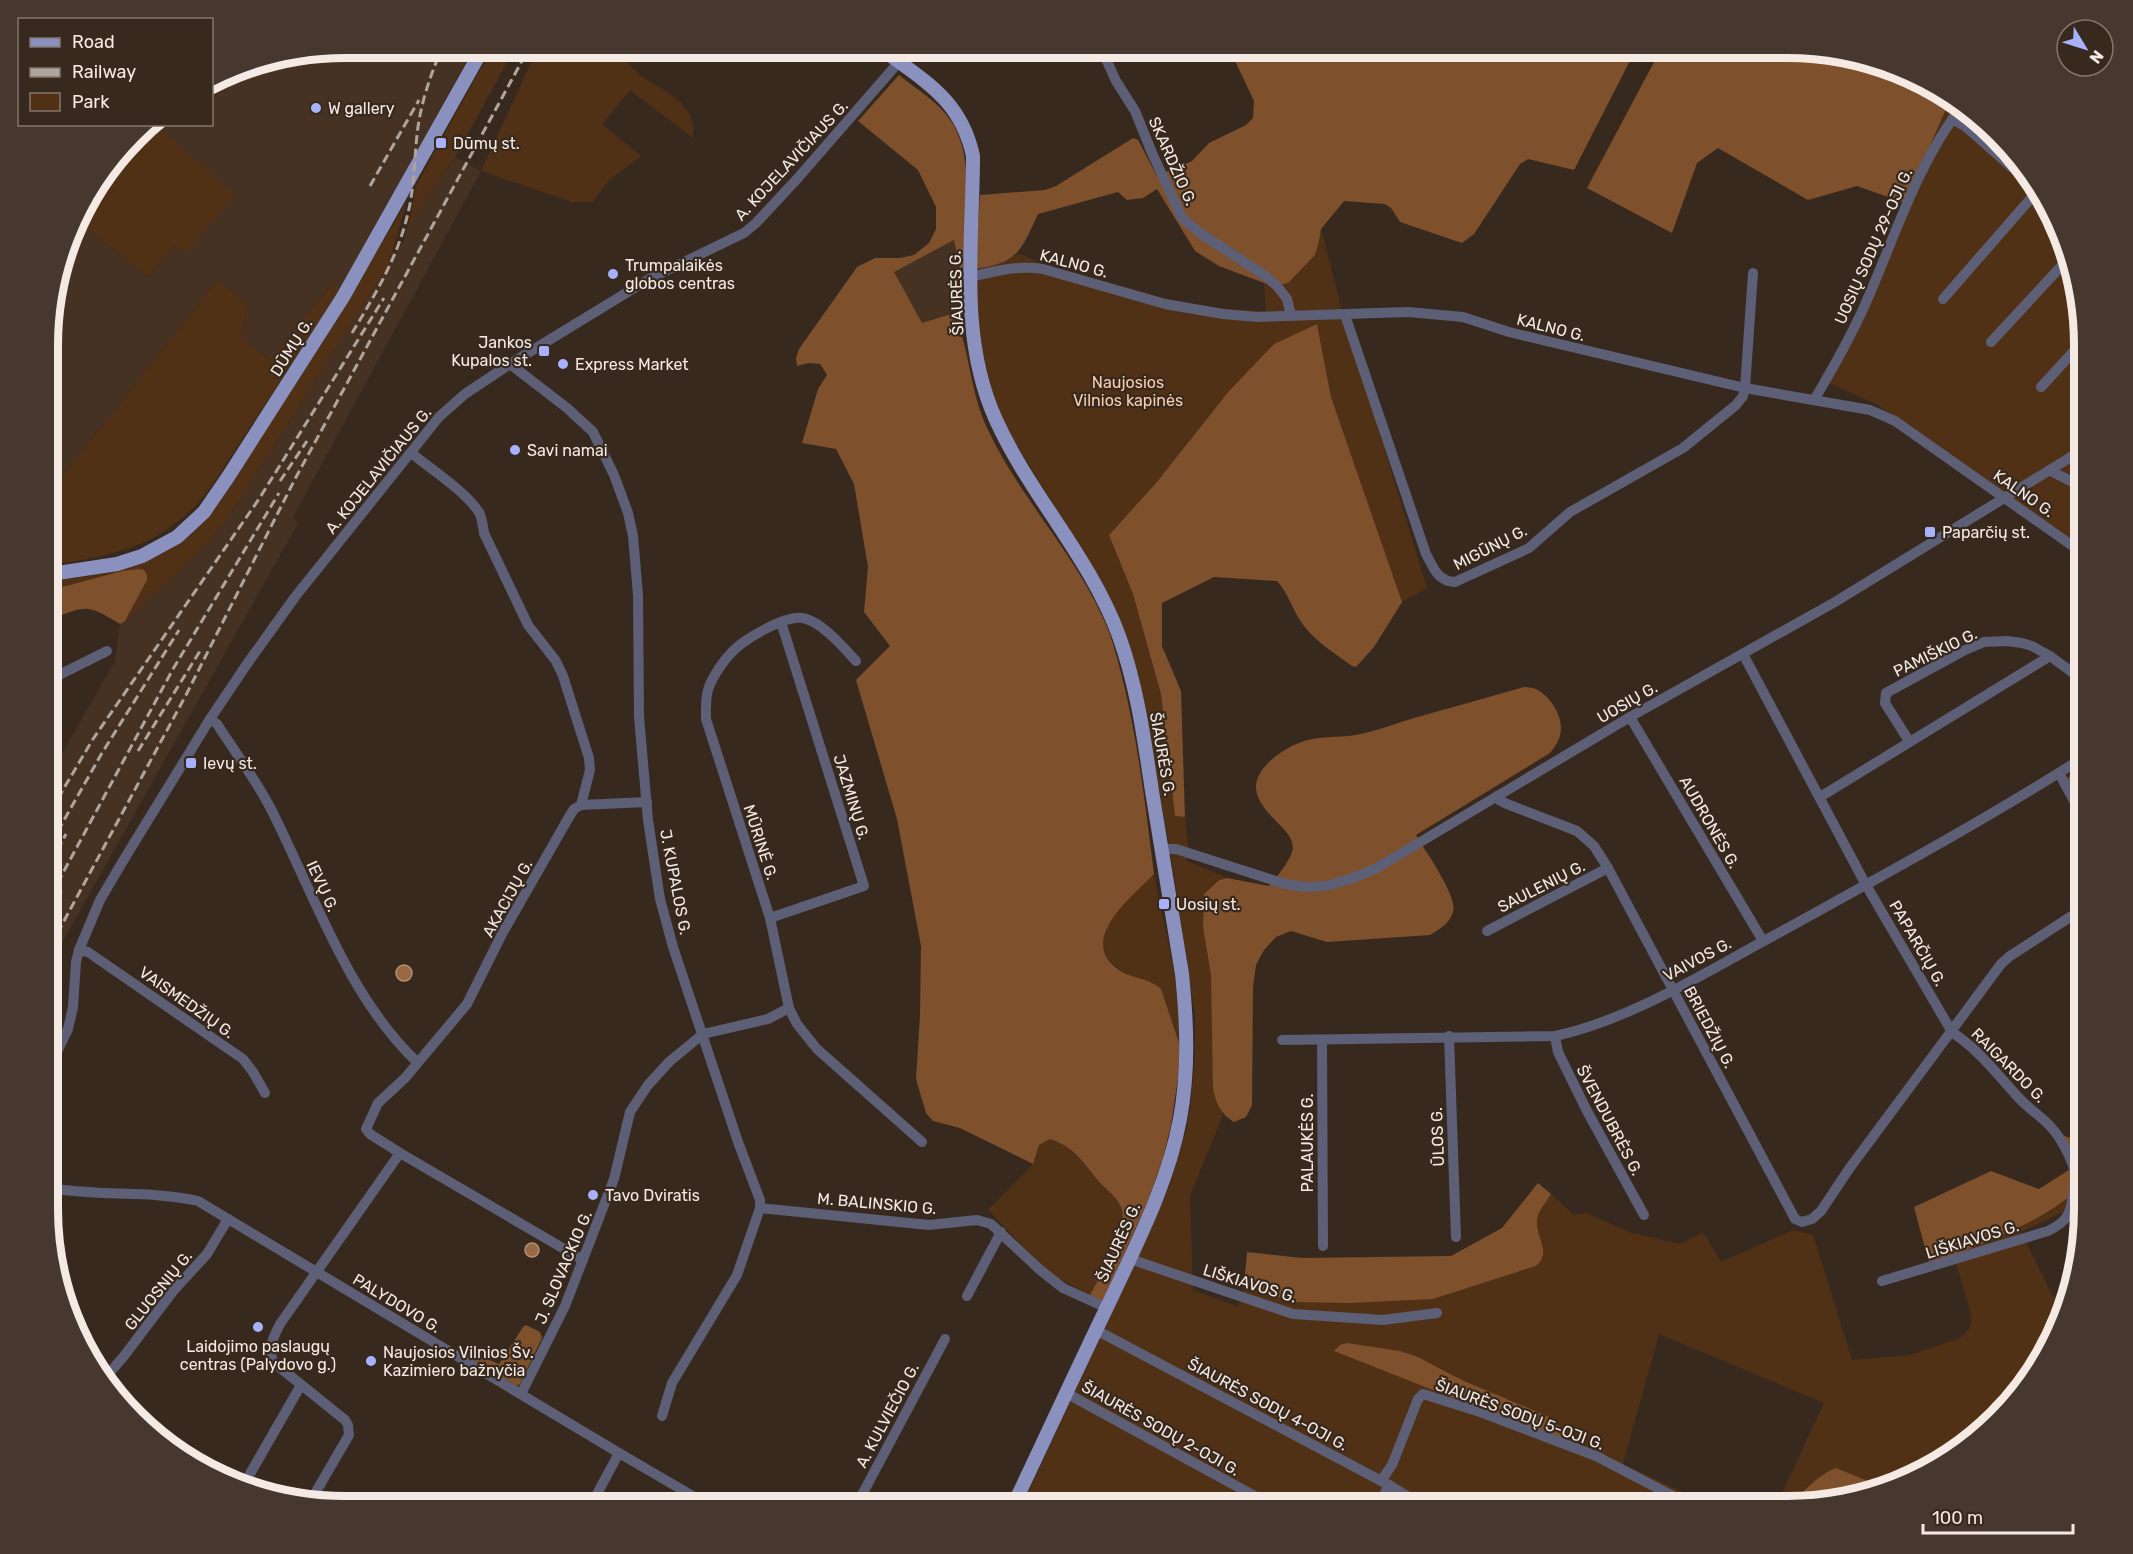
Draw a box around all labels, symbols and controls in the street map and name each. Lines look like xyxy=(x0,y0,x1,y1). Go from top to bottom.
legend xyxy=(18,18,213,126)
north arrow xyxy=(2055,18,2115,78)
text: Road xyxy=(72,31,115,53)
text: N xyxy=(2085,47,2107,67)
text: Railway xyxy=(72,61,136,83)
text: Park xyxy=(72,91,110,113)
street label: A. KOJELAVIČIAUS G. xyxy=(730,96,852,224)
place label: W gallery xyxy=(328,99,395,118)
marker: W gallery xyxy=(309,101,323,115)
street label: SKARDŽIO G. xyxy=(1145,114,1201,209)
place label: Dūmų st. xyxy=(453,134,520,153)
marker: Dūmų st. xyxy=(434,136,448,150)
street label: UOSIŲ SODŲ 29-OJI G. xyxy=(1830,165,1916,327)
street label: KALNO G. xyxy=(1038,245,1110,282)
street label: ŠIAURĖS G. xyxy=(945,250,967,336)
place label: Trumpalaikės globos centras xyxy=(625,256,735,293)
marker: Trumpalaikės globos centras xyxy=(606,267,620,281)
street label: KALNO G. xyxy=(1515,310,1587,345)
street label: DŪMŲ G. xyxy=(266,315,317,380)
place label: Jankos Kupalos st. xyxy=(451,333,532,370)
marker: Jankos Kupalos st. xyxy=(537,344,551,358)
place label: Express Market xyxy=(575,355,689,374)
marker: Express Market xyxy=(556,357,570,371)
park label: Naujosios Vilnios kapinės xyxy=(1073,373,1183,410)
street label: A. KOJELAVIČIAUS G. xyxy=(321,403,435,537)
place label: Savi namai xyxy=(527,441,608,460)
marker: Savi namai xyxy=(508,443,522,457)
street label: KALNO G. xyxy=(1990,466,2058,521)
street label: MIGŪNŲ G. xyxy=(1450,521,1530,574)
place label: Paparčių st. xyxy=(1942,523,2030,542)
marker: Paparčių st. xyxy=(1923,525,1937,539)
street label: PAMIŠKIO G. xyxy=(1890,623,1980,681)
street label: UOSIŲ G. xyxy=(1594,678,1661,727)
street label: ŠIAURĖS G. xyxy=(1146,711,1180,797)
street label: JAZMINŲ G. xyxy=(830,752,874,842)
place label: Ievų st. xyxy=(203,754,257,773)
marker: Ievų st. xyxy=(184,756,198,770)
street label: AUDRONĖS G. xyxy=(1675,773,1744,872)
street label: MŪRINĖ G. xyxy=(739,802,782,882)
street label: J. KUPALOS G. xyxy=(656,828,695,937)
street label: AKACIJŲ G. xyxy=(478,856,537,940)
street label: SAULENIŲ G. xyxy=(1494,856,1588,917)
street label: IEVŲ G. xyxy=(302,858,343,915)
place label: Uosių st. xyxy=(1176,895,1240,914)
street label: PAPARČIŲ G. xyxy=(1885,896,1951,990)
marker: Uosių st. xyxy=(1157,897,1171,911)
street label: VAIVOS G. xyxy=(1660,934,1735,985)
street label: VAISMEDŽIŲ G. xyxy=(135,963,238,1042)
street label: BRIEDŽIŲ G. xyxy=(1680,983,1739,1071)
street label: RAIGARDO G. xyxy=(1967,1024,2050,1107)
street label: ŠVENDUBRĖS G. xyxy=(1572,1061,1648,1179)
street label: PALAUKĖS G. xyxy=(1298,1094,1317,1192)
street label: ŪLOS G. xyxy=(1427,1107,1448,1167)
place label: Tavo Dviratis xyxy=(605,1186,700,1205)
marker: Tavo Dviratis xyxy=(586,1188,600,1202)
street label: M. BALINSKIO G. xyxy=(817,1189,937,1218)
street label: ŠIAURĖS G. xyxy=(1092,1199,1144,1285)
street label: J. SLOVACKIO G. xyxy=(531,1208,596,1327)
street label: LIŠKIAVOS G. xyxy=(1923,1215,2021,1263)
street label: GLUOSNIŲ G. xyxy=(121,1247,196,1334)
street label: LIŠKIAVOS G. xyxy=(1201,1259,1299,1307)
street label: PALYDOVO G. xyxy=(349,1270,444,1337)
marker: Laidojimo paslaugų centras (Palydovo g.) xyxy=(251,1320,265,1334)
place label: Laidojimo paslaugų centras (Palydovo g.) xyxy=(180,1337,336,1374)
place label: Naujosios Vilnios Šv. Kazimiero bažnyčia xyxy=(383,1342,534,1380)
street label: ŠIAURĖS SODŲ 4-OJI G. xyxy=(1184,1353,1352,1455)
marker: Naujosios Vilnios Šv. Kazimiero bažnyčia xyxy=(364,1354,378,1368)
street label: A. KULVIEČIO G. xyxy=(851,1359,923,1471)
street label: ŠIAURĖS SODŲ 5-OJI G. xyxy=(1433,1374,1607,1454)
street label: ŠIAURĖS SODŲ 2-OJI G. xyxy=(1078,1376,1244,1480)
scale bar xyxy=(1923,1497,2073,1535)
text: 100 m xyxy=(1932,1507,1983,1529)

